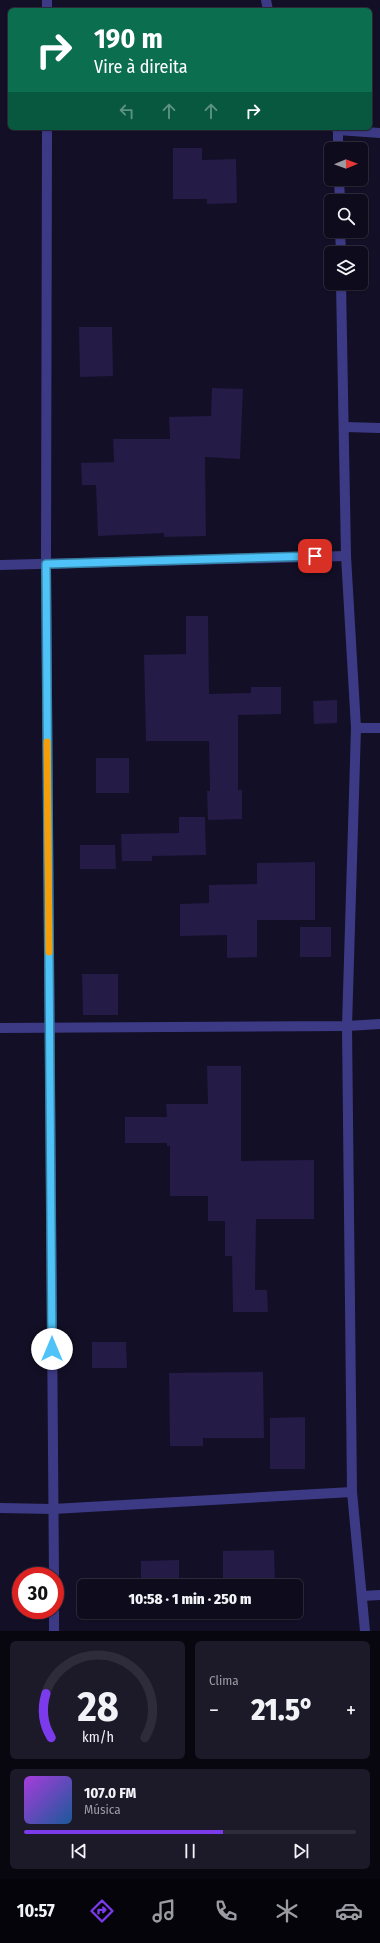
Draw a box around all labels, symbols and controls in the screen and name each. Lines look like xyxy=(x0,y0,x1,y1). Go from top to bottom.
text: 190 m xyxy=(94,22,163,55)
icon: right xyxy=(28,24,80,76)
text: Vire à direita xyxy=(94,56,188,78)
icon: left xyxy=(116,100,138,122)
icon: ahead xyxy=(158,100,180,122)
icon: ahead xyxy=(200,100,222,122)
icon: right xyxy=(242,100,264,122)
north arrow xyxy=(324,142,368,186)
map controls xyxy=(324,142,368,290)
button: search xyxy=(324,194,368,238)
button: layers xyxy=(324,246,368,290)
pin xyxy=(298,539,332,573)
icon: arrive xyxy=(304,545,326,567)
position arrow xyxy=(31,1328,73,1370)
speed limit sign: 30 xyxy=(12,1567,64,1619)
text: 10:58 · 1 min · 250 m xyxy=(129,1590,251,1608)
text: Clima xyxy=(209,1673,239,1688)
text: 28 xyxy=(76,1682,118,1732)
text: 21.5° xyxy=(251,1692,314,1728)
text: − xyxy=(209,1697,219,1724)
text: + xyxy=(346,1697,356,1724)
text: km/h xyxy=(82,1729,113,1746)
text: 107.0 FM xyxy=(84,1784,136,1802)
text: Música xyxy=(84,1802,121,1817)
icon: previous xyxy=(68,1840,90,1862)
icon: pause xyxy=(179,1840,201,1862)
icon: next xyxy=(290,1840,312,1862)
icon: directions xyxy=(88,1897,116,1925)
icon: music xyxy=(150,1897,178,1925)
icon: phone xyxy=(212,1897,240,1925)
icon: climate xyxy=(273,1897,301,1925)
icon: car xyxy=(335,1897,363,1925)
text: 10:57 xyxy=(17,1900,55,1922)

